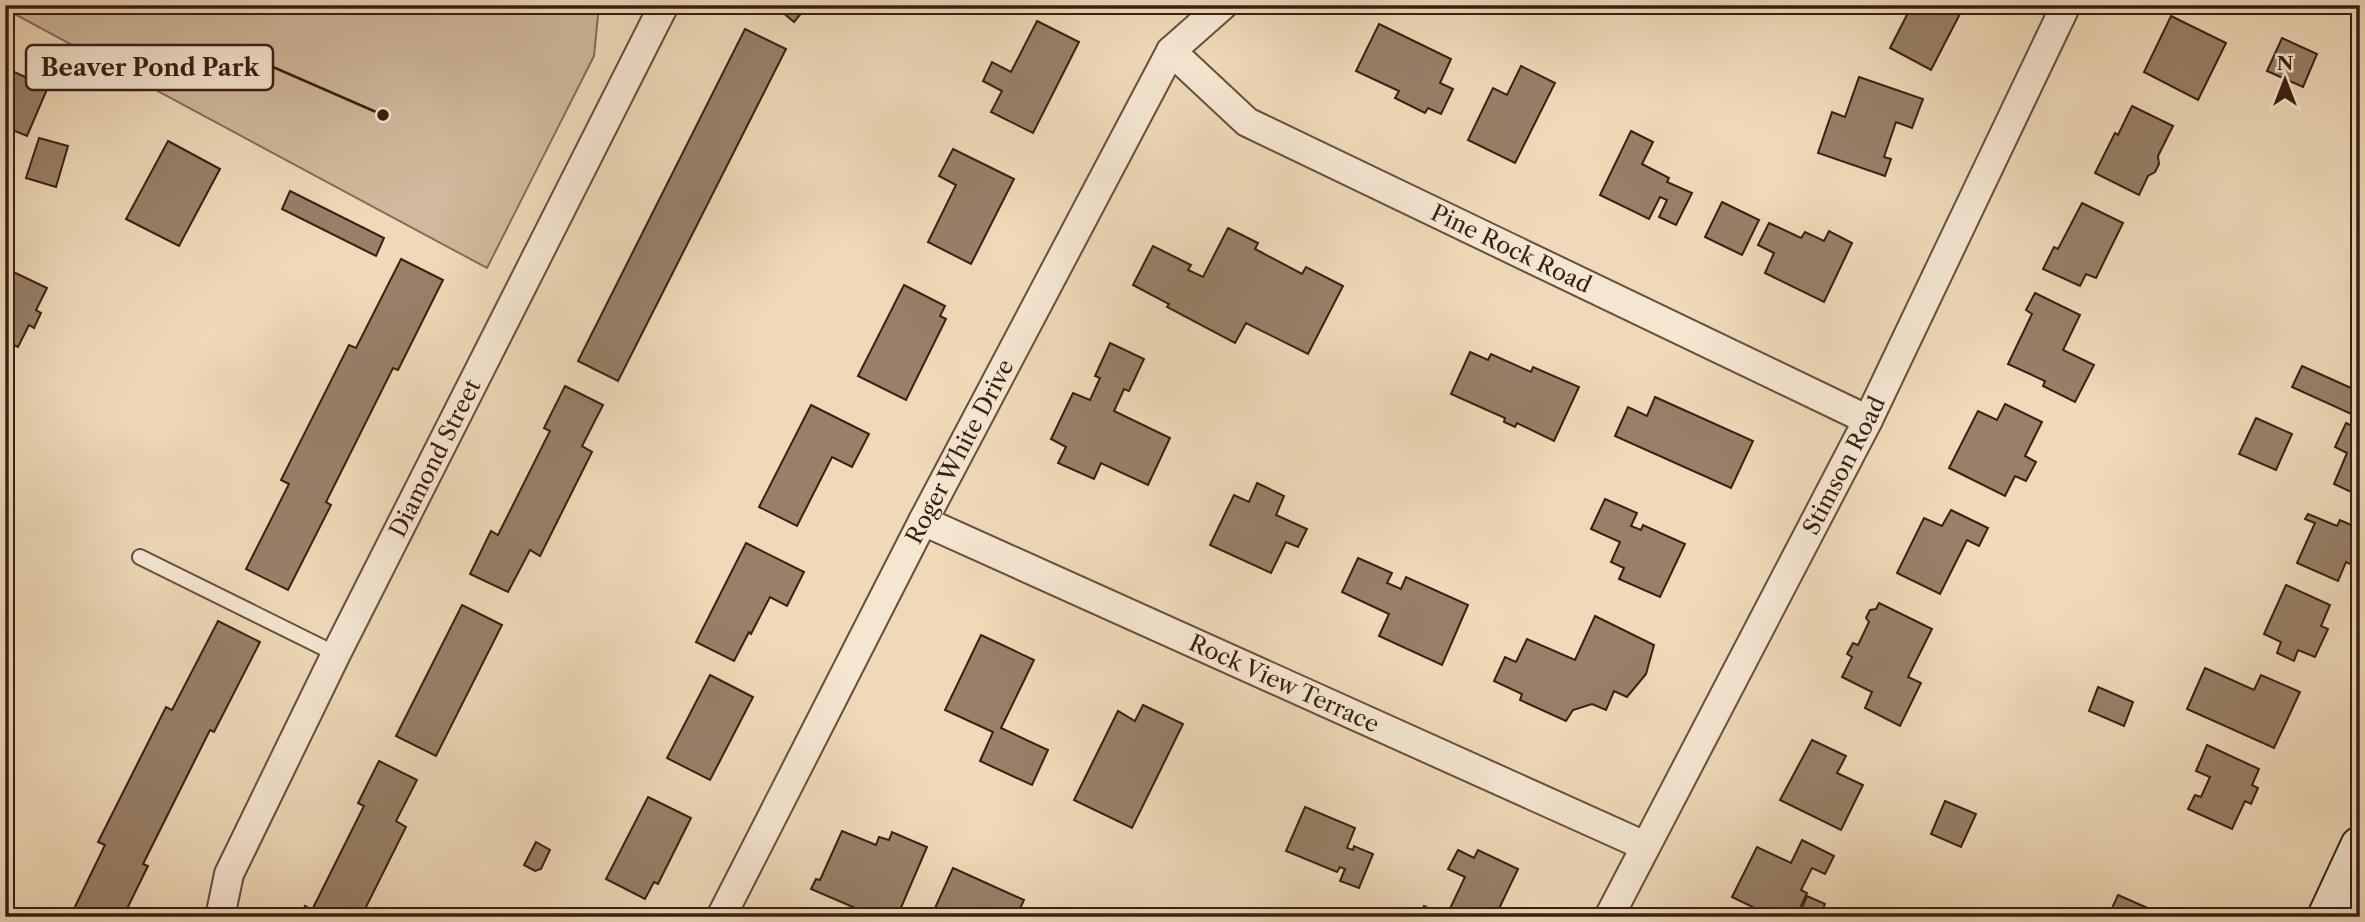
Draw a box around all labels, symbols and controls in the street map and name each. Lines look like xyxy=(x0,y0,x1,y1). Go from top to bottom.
callout: Beaver Pond Park xyxy=(26,45,273,90)
north arrow xyxy=(2250,46,2320,116)
text: N xyxy=(2277,52,2293,75)
text: Beaver Pond Park xyxy=(41,53,260,82)
street label: Pine Rock Road xyxy=(1426,198,1596,299)
street label: Roger White Drive xyxy=(900,355,1020,549)
street label: Diamond Street xyxy=(383,375,487,542)
street label: Stimson Road xyxy=(1797,392,1891,539)
street label: Rock View Terrace xyxy=(1185,629,1383,738)

